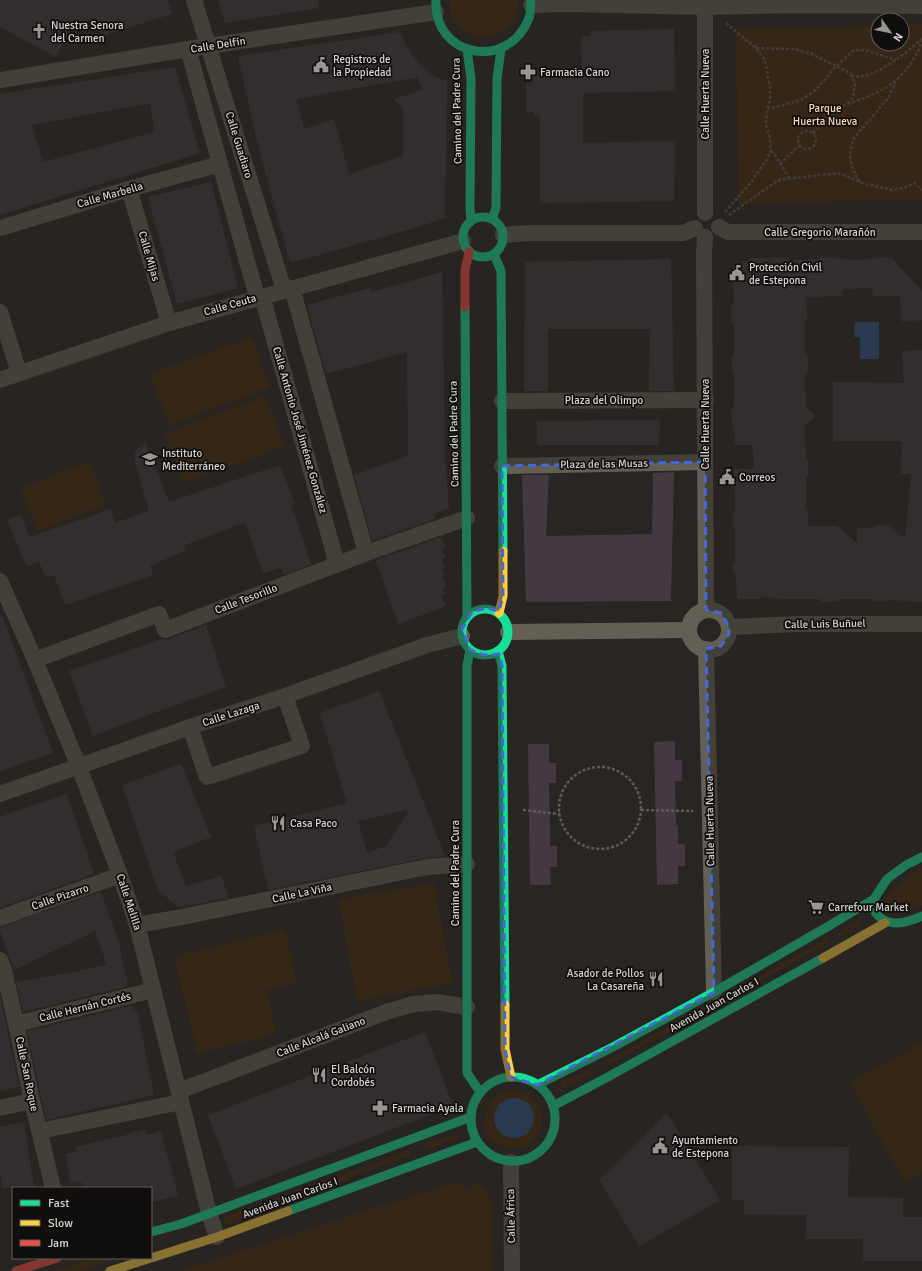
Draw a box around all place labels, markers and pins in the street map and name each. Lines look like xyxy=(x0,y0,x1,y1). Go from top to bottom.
place label: Nuestra Senora del Carmen xyxy=(51,19,124,45)
church icon: Nuestra Senora del Carmen xyxy=(30,22,48,40)
place label: Registros de la Propiedad xyxy=(333,53,392,79)
public building icon: Registros de la Propiedad xyxy=(312,56,330,74)
pharmacy icon: Farmacia Cano xyxy=(519,63,537,81)
place label: Farmacia Cano xyxy=(540,66,610,79)
place label: Protección Civil de Estepona xyxy=(749,261,822,287)
public building icon: Protección Civil de Estepona xyxy=(728,264,746,282)
place label: Instituto Mediterráneo xyxy=(162,447,225,473)
school or university icon: Instituto Mediterráneo xyxy=(141,450,159,468)
public building icon: Correos xyxy=(718,468,736,486)
place label: Correos xyxy=(739,471,775,484)
restaurant icon: Casa Paco xyxy=(269,814,287,832)
place label: Casa Paco xyxy=(290,817,338,830)
supermarket icon: Carrefour Market xyxy=(807,898,825,916)
place label: Carrefour Market xyxy=(828,901,909,914)
place label: Asador de Pollos La Casareña xyxy=(567,967,644,993)
restaurant icon: Asador de Pollos La Casareña xyxy=(647,970,665,988)
place label: El Balcón Cordobés xyxy=(331,1063,375,1089)
restaurant icon: El Balcón Cordobés xyxy=(310,1066,328,1084)
pharmacy icon: Farmacia Ayala xyxy=(371,1099,389,1117)
place label: Farmacia Ayala xyxy=(392,1102,464,1115)
place label: Ayuntamiento de Estepona xyxy=(672,1134,738,1160)
public building icon: Ayuntamiento de Estepona xyxy=(651,1137,669,1155)

